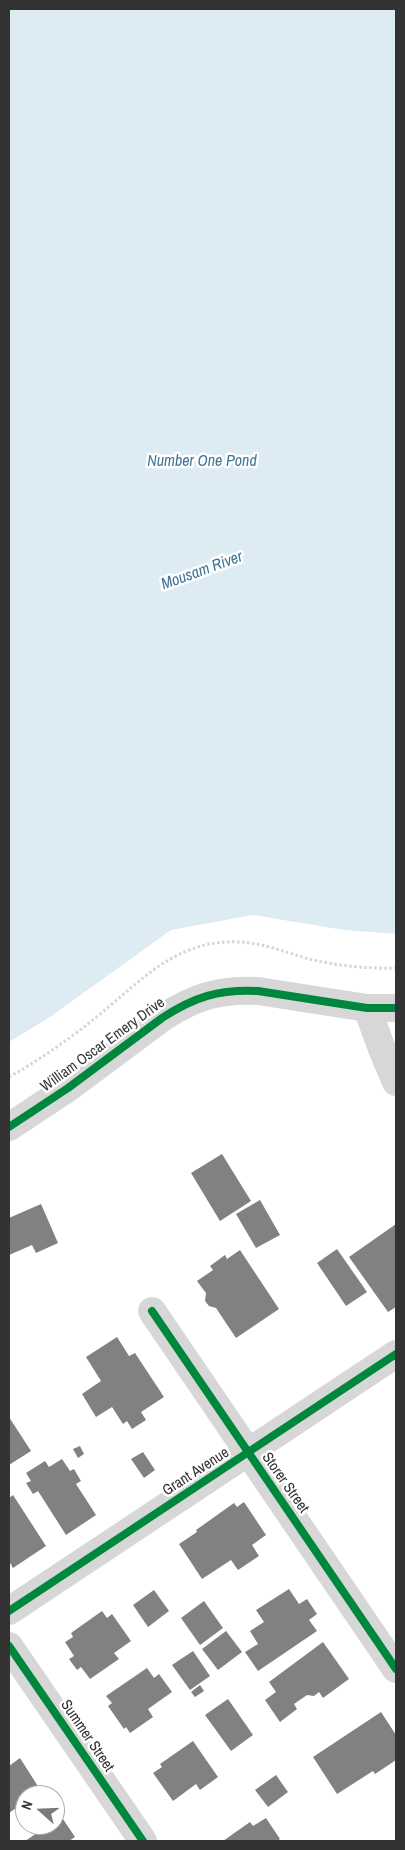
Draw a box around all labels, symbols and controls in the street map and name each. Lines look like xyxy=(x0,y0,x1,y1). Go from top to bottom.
water label: Number One Pond xyxy=(147,452,257,472)
water label: Mousam River xyxy=(159,547,245,595)
street label: William Oscar Emery Drive xyxy=(37,994,169,1096)
street label: Grant Avenue xyxy=(159,1444,233,1500)
street label: Storer Street xyxy=(258,1449,312,1517)
street label: Summer Street xyxy=(56,1697,118,1775)
north arrow xyxy=(15,1785,65,1835)
text: N xyxy=(17,1798,37,1812)

